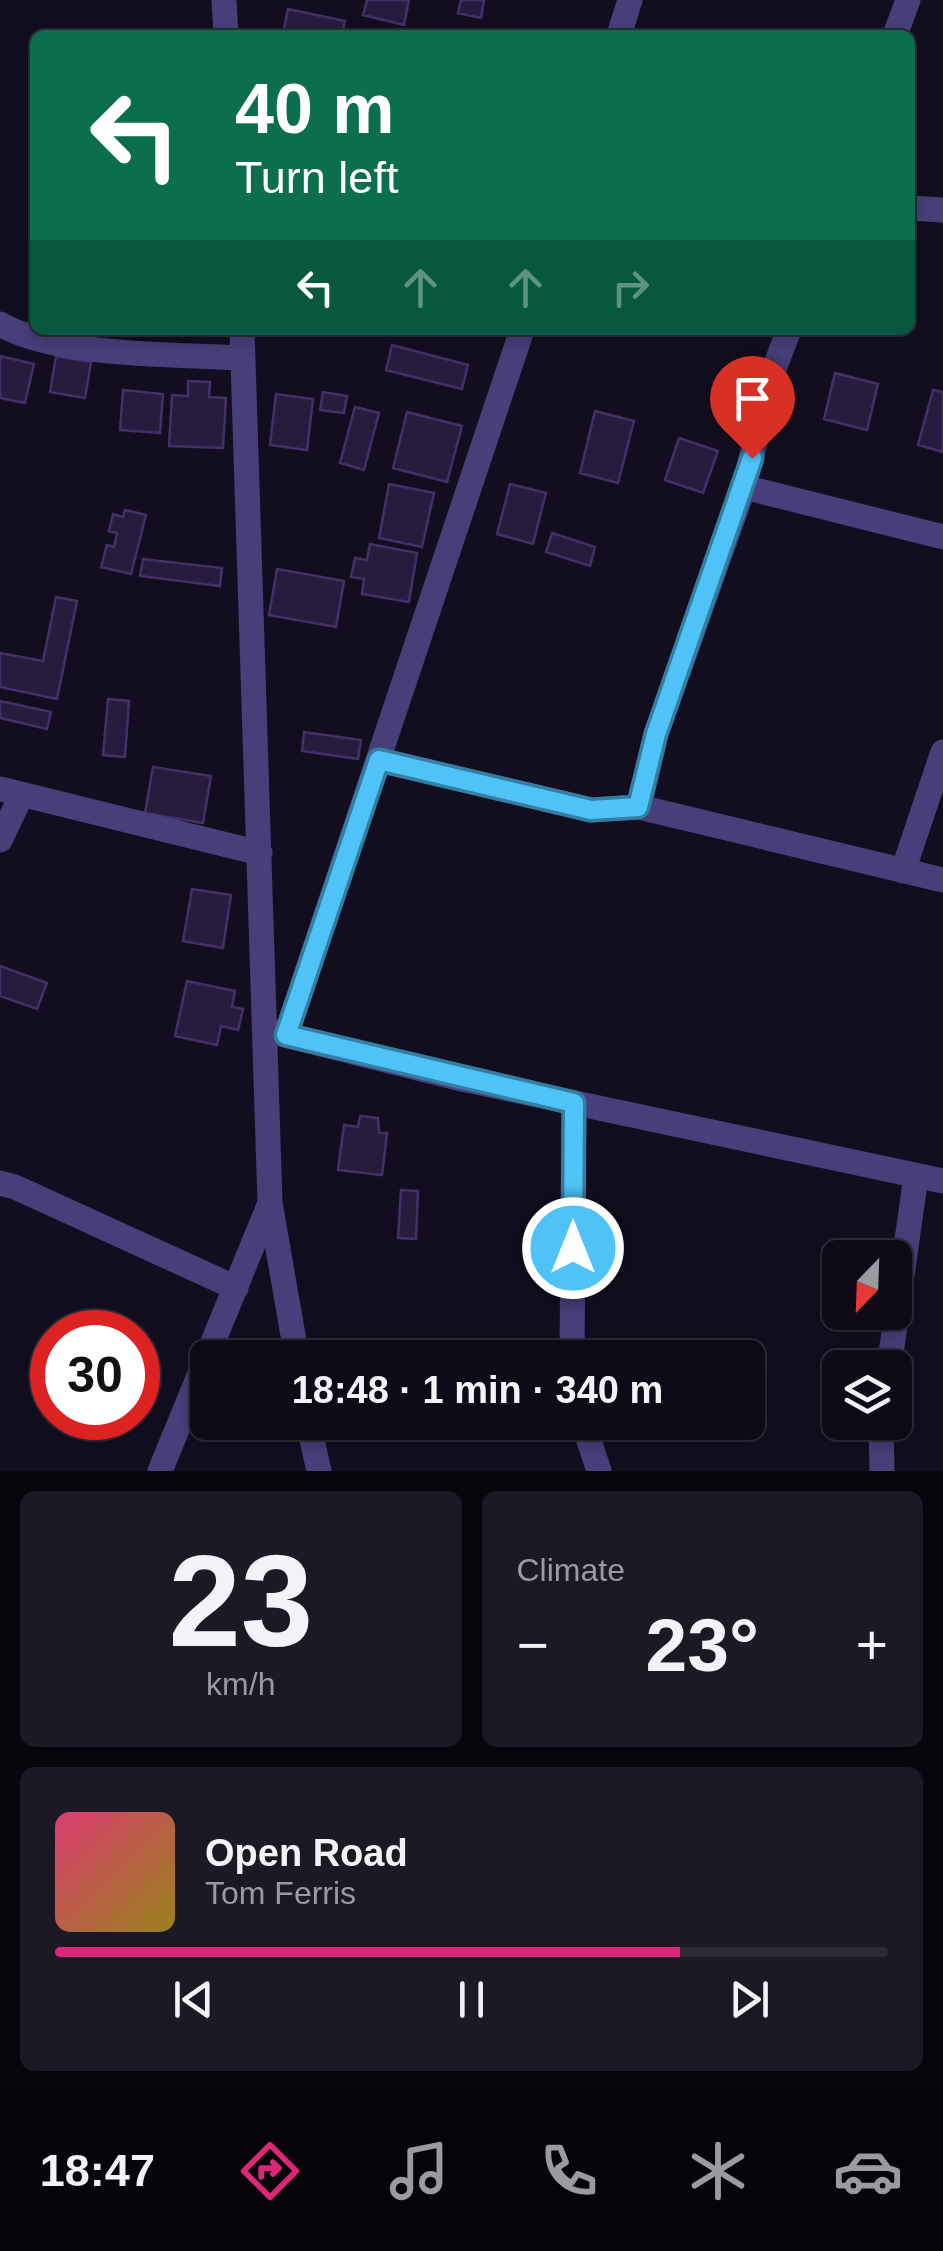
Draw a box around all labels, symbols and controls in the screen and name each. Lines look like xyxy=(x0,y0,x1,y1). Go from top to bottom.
icon: left xyxy=(70,70,200,200)
text: 40 m xyxy=(235,70,395,148)
text: Turn left xyxy=(235,152,398,203)
icon: left xyxy=(288,260,343,315)
icon: ahead xyxy=(393,260,448,315)
icon: ahead xyxy=(498,260,553,315)
icon: right xyxy=(603,260,658,315)
pin xyxy=(710,356,795,459)
icon: arrive xyxy=(725,371,780,426)
position arrow xyxy=(521,1196,625,1300)
north arrow xyxy=(822,1240,912,1330)
map controls xyxy=(822,1240,912,1440)
speed limit sign: 30 xyxy=(30,1310,160,1440)
button: layers xyxy=(822,1350,912,1440)
text: 18:48 · 1 min · 340 m xyxy=(292,1369,663,1411)
text: 23 xyxy=(168,1528,313,1674)
text: Climate xyxy=(517,1552,625,1588)
text: 23° xyxy=(646,1603,759,1687)
text: − xyxy=(517,1614,549,1676)
text: + xyxy=(856,1614,888,1676)
text: km/h xyxy=(206,1666,275,1702)
text: Open Road xyxy=(205,1832,408,1874)
text: Tom Ferris xyxy=(205,1875,356,1911)
icon: previous xyxy=(166,1972,221,2027)
icon: pause xyxy=(444,1972,499,2027)
icon: next xyxy=(722,1972,777,2027)
icon: directions xyxy=(235,2136,305,2206)
icon: music xyxy=(384,2136,454,2206)
icon: phone xyxy=(534,2136,604,2206)
icon: climate xyxy=(683,2136,753,2206)
icon: car xyxy=(833,2136,903,2206)
text: 18:47 xyxy=(40,2145,155,2196)

